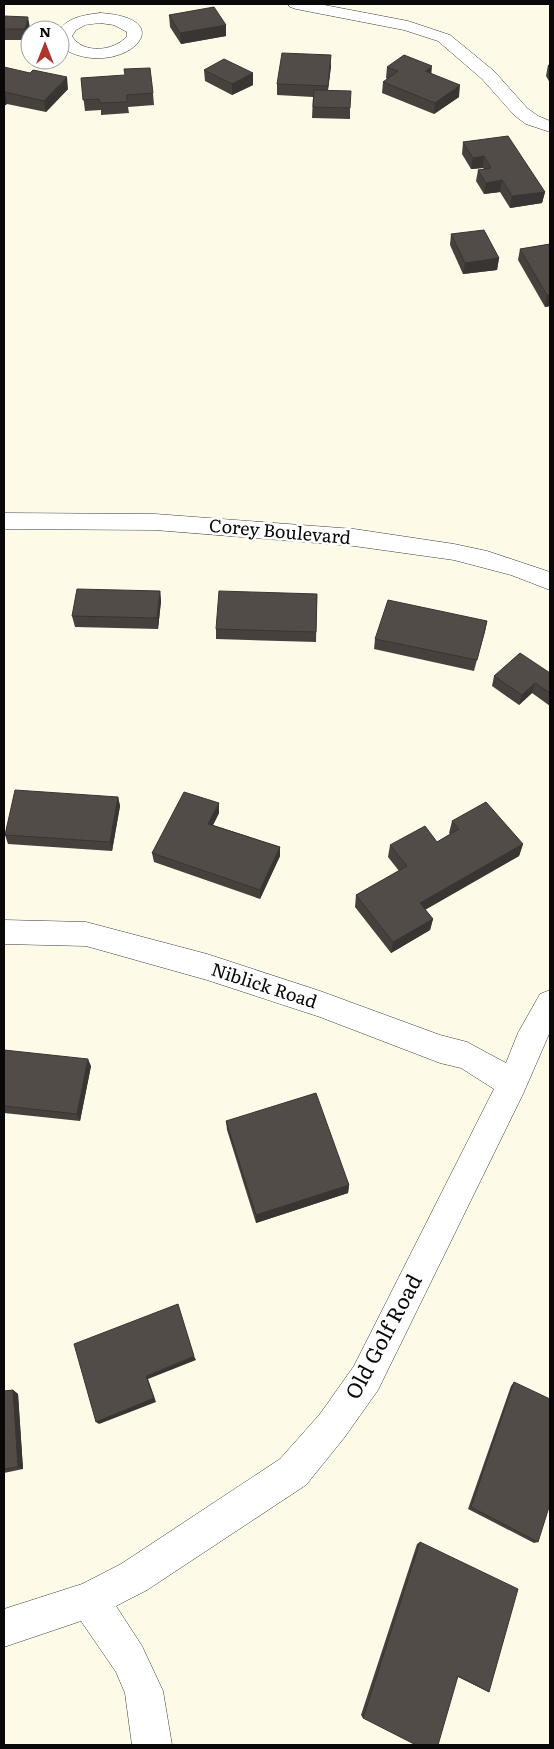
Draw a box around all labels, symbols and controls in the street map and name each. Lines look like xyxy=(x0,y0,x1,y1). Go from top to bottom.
north arrow xyxy=(20,20,70,70)
text: N xyxy=(39,21,51,41)
street label: Corey Boulevard xyxy=(208,511,352,550)
street label: Niblick Road xyxy=(208,955,321,1014)
street label: Old Golf Road xyxy=(336,1268,428,1404)

